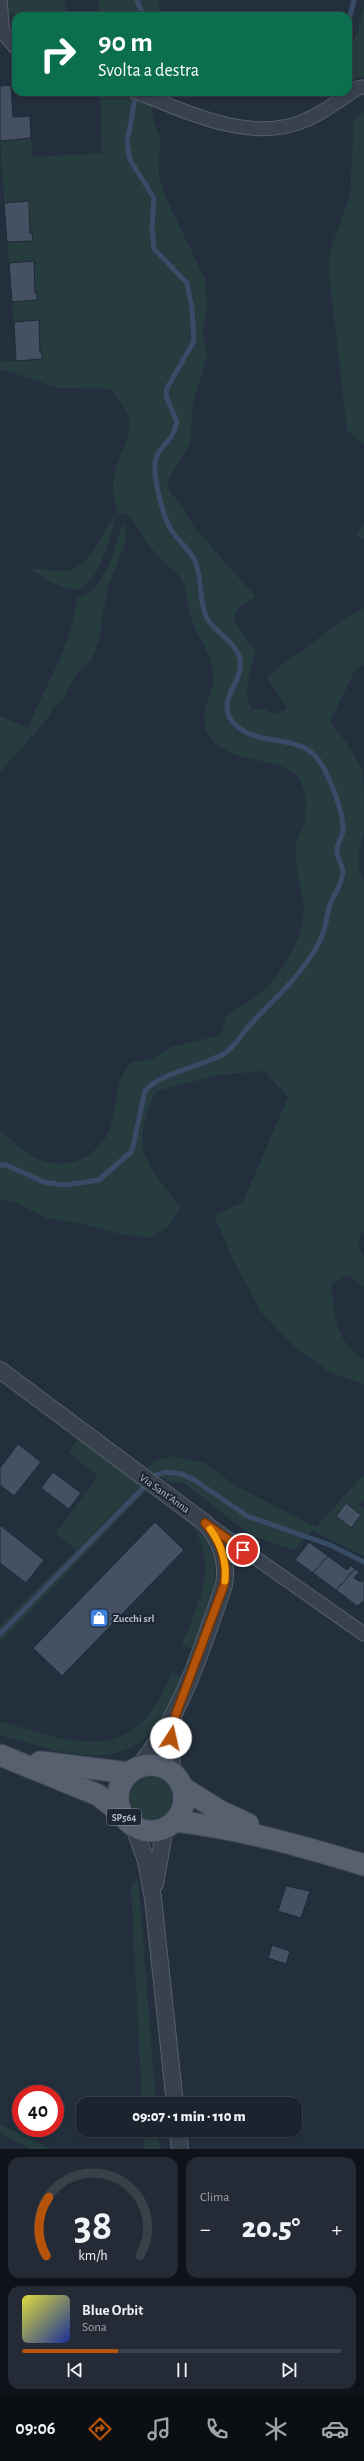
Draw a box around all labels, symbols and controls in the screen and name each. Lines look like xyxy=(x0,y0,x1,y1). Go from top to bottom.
icon: right xyxy=(32,28,84,80)
text: 90 m xyxy=(98,29,153,57)
text: Svolta a destra xyxy=(98,62,199,80)
street label: Via Sant'Anna xyxy=(138,1472,192,1515)
pin xyxy=(226,1533,260,1567)
icon: arrive xyxy=(232,1539,254,1561)
shop icon: Zucchi srl xyxy=(88,1607,110,1629)
place label: Zucchi srl xyxy=(113,1613,154,1624)
position arrow xyxy=(150,1717,192,1759)
road number: SP564 xyxy=(107,1809,141,1825)
speed limit sign: 40 xyxy=(12,2085,64,2137)
text: 09:07 · 1 min · 110 m xyxy=(132,2109,246,2124)
text: Clima xyxy=(200,2191,230,2204)
text: 38 xyxy=(74,2205,112,2246)
text: 20.5° xyxy=(242,2213,300,2243)
text: − xyxy=(200,2218,211,2240)
text: + xyxy=(331,2218,342,2240)
text: km/h xyxy=(78,2248,108,2262)
text: Blue Orbit xyxy=(82,2303,143,2318)
text: Sona xyxy=(82,2321,107,2334)
icon: previous xyxy=(64,2359,86,2381)
icon: pause xyxy=(171,2359,193,2381)
icon: next xyxy=(278,2359,300,2381)
icon: directions xyxy=(86,2415,114,2443)
icon: music xyxy=(145,2415,173,2443)
icon: phone xyxy=(203,2415,231,2443)
icon: climate xyxy=(262,2415,290,2443)
icon: car xyxy=(321,2415,349,2443)
text: 09:06 xyxy=(15,2420,56,2438)

